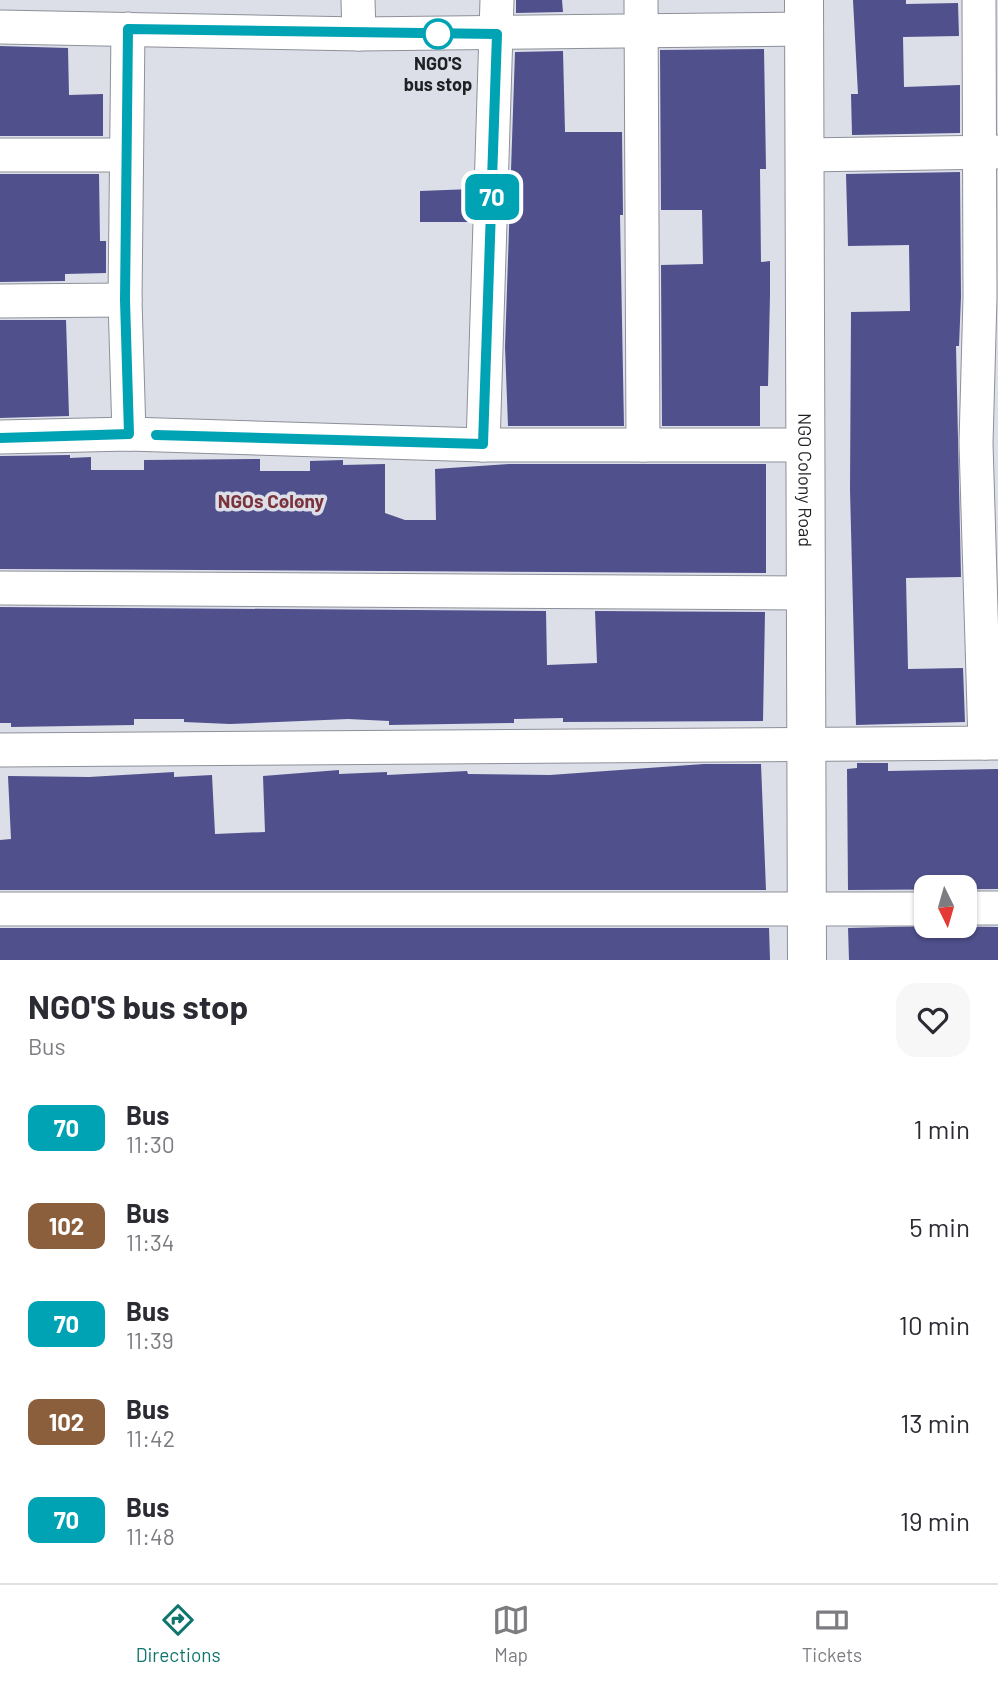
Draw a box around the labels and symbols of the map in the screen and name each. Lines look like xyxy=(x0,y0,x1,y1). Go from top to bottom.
marker: NGO'S bus stop xyxy=(423,19,453,49)
place label: NGO'S bus stop xyxy=(404,52,472,95)
line badge: 70 xyxy=(461,174,524,220)
street label: NGO Colony Road xyxy=(794,413,817,547)
district label: NGOs Colony xyxy=(218,489,325,512)
north arrow xyxy=(914,875,976,938)

